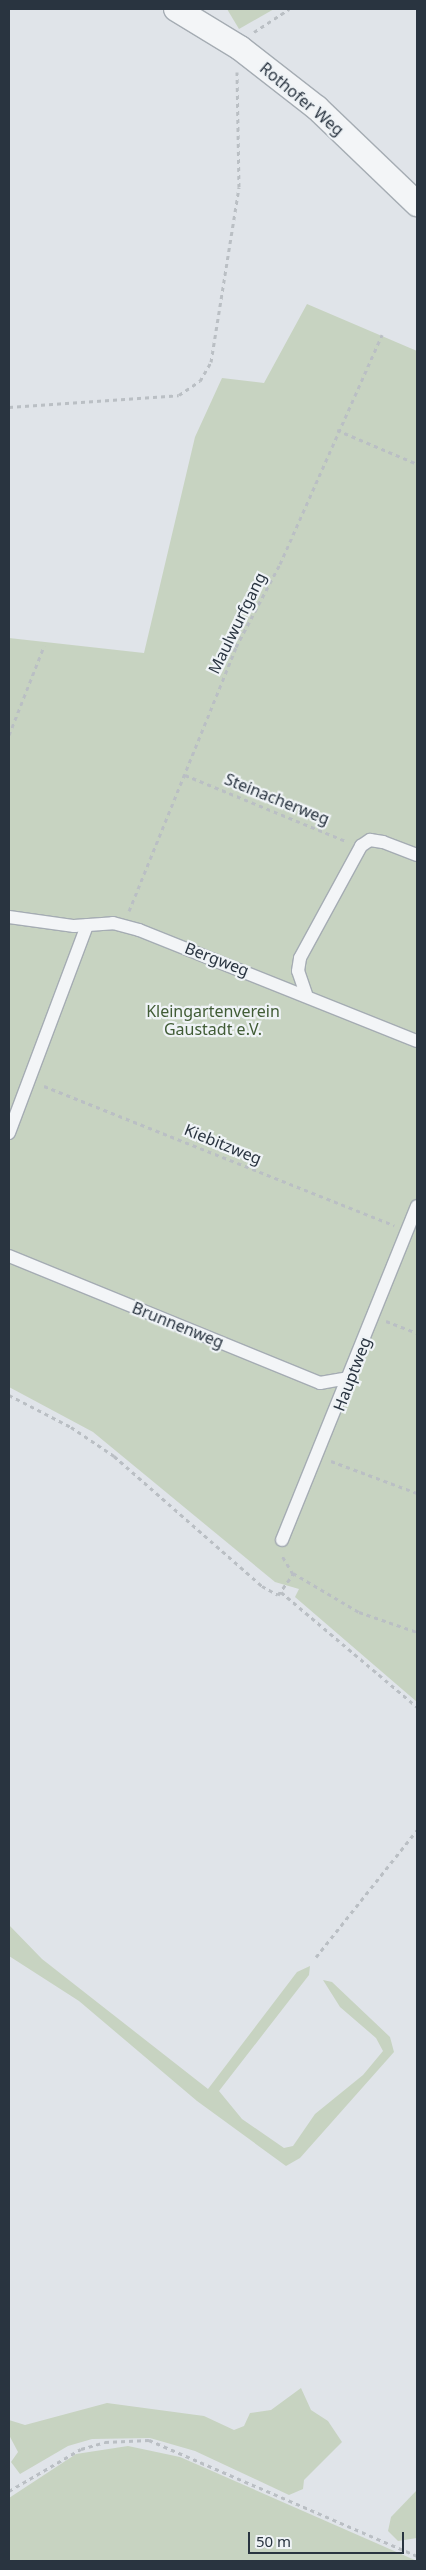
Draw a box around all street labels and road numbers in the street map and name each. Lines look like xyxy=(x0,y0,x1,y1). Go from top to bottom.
street label: Rothofer Weg xyxy=(256,58,348,140)
street label: Maulwurfgang xyxy=(204,569,270,677)
street label: Steinacherweg xyxy=(222,769,332,829)
street label: Bergweg xyxy=(182,938,252,980)
street label: Kiebitzweg xyxy=(182,1120,264,1168)
street label: Brunnenweg xyxy=(129,1298,227,1352)
street label: Hauptweg xyxy=(329,1334,375,1414)

